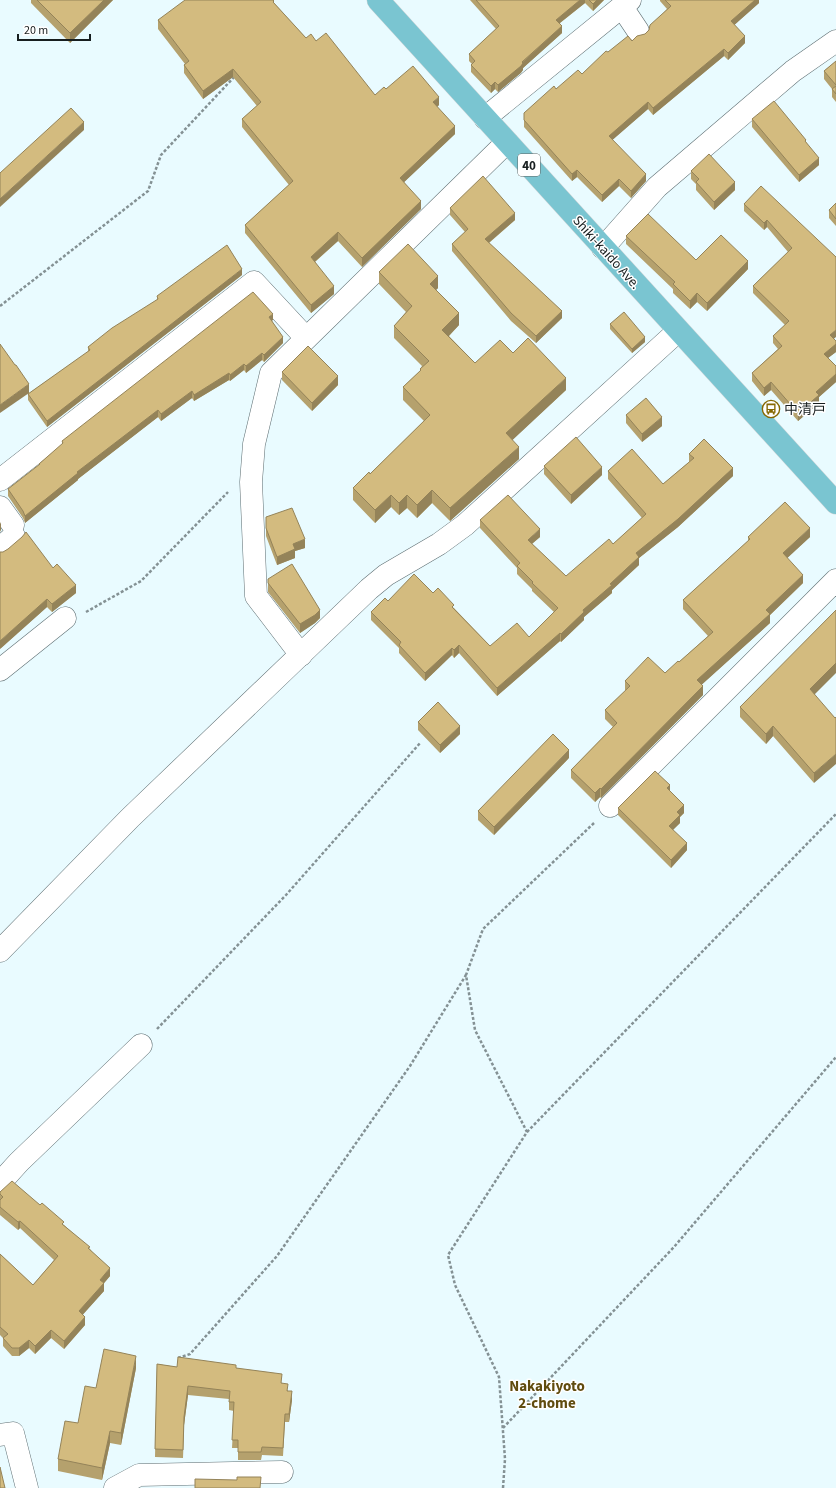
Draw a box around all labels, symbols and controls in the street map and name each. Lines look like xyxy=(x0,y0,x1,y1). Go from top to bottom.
scale bar xyxy=(18,16,90,42)
text: 20 m xyxy=(24,22,48,39)
road number: 40 xyxy=(518,154,540,176)
street label: Shiki-kaido Ave. xyxy=(568,211,645,294)
bus stop icon: 中清戸 xyxy=(761,399,781,419)
place label: 中清戸 xyxy=(784,400,826,420)
district label: Nakakiyoto 2-chome xyxy=(509,1376,585,1414)

